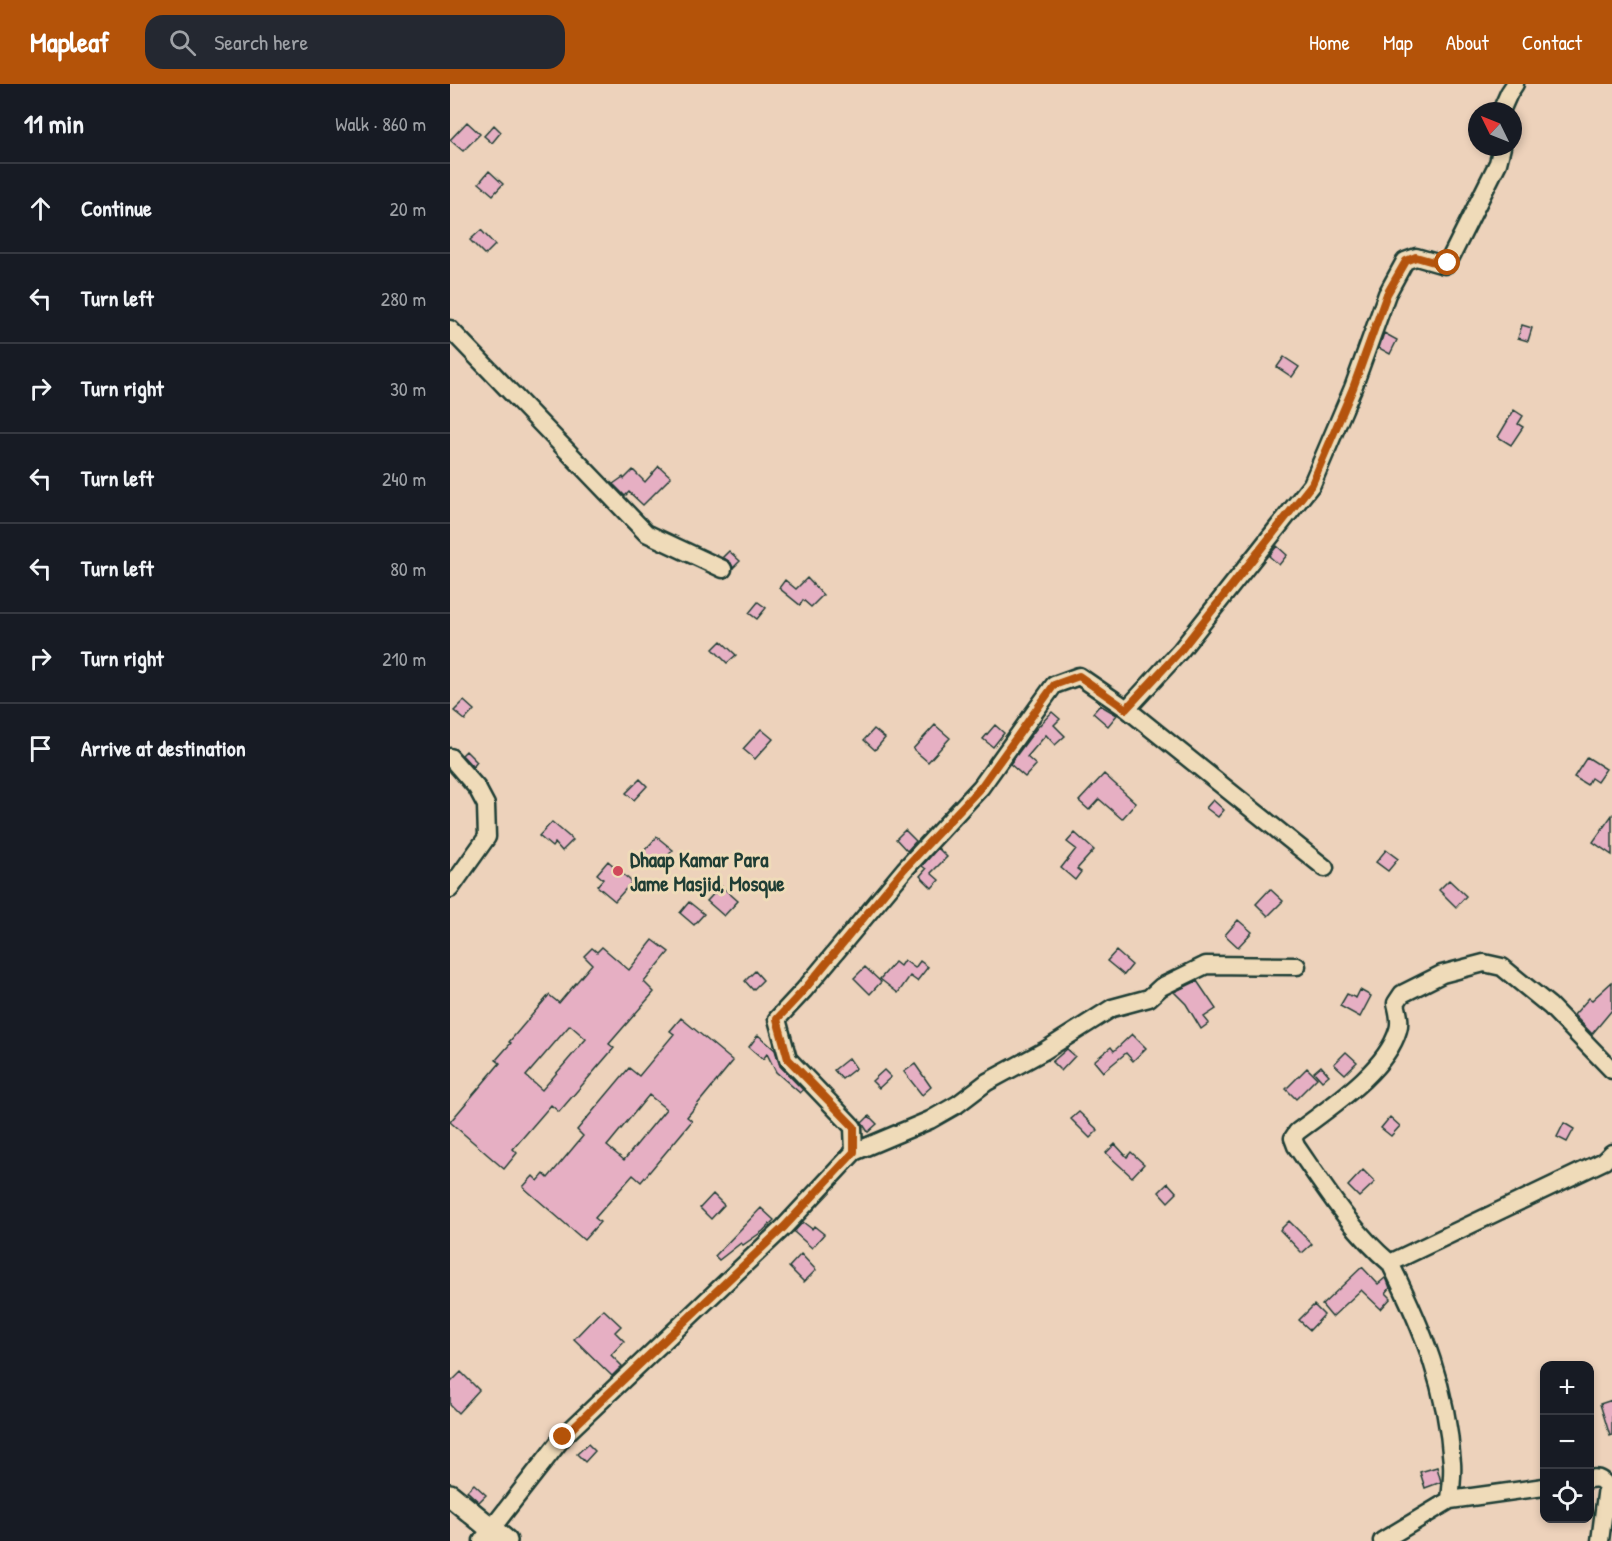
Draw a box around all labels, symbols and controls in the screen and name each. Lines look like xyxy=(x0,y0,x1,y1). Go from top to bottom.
search box xyxy=(145,15,565,69)
text: Mapleaf xyxy=(30,23,109,61)
icon: search xyxy=(166,26,199,59)
text: Search here xyxy=(214,27,308,57)
text: Home xyxy=(1309,28,1350,57)
text: Map xyxy=(1383,28,1413,57)
text: About xyxy=(1446,28,1489,57)
text: Contact xyxy=(1522,28,1582,57)
north arrow xyxy=(1468,102,1522,156)
text: 11 min xyxy=(24,106,84,141)
text: Walk · 860 m xyxy=(335,110,426,137)
icon: ahead xyxy=(24,192,57,225)
text: Continue xyxy=(81,193,152,223)
text: 20 m xyxy=(389,195,426,222)
route start xyxy=(1434,249,1460,275)
icon: left xyxy=(24,282,57,315)
text: Turn left xyxy=(81,283,154,313)
text: 280 m xyxy=(381,285,426,312)
icon: right xyxy=(24,372,57,405)
text: Turn right xyxy=(81,373,164,403)
text: 30 m xyxy=(390,375,426,402)
icon: left xyxy=(24,462,57,495)
text: Turn left xyxy=(81,463,154,493)
text: 240 m xyxy=(382,465,426,492)
icon: left xyxy=(24,552,57,585)
text: Turn left xyxy=(81,553,154,583)
text: 80 m xyxy=(390,555,426,582)
icon: right xyxy=(24,642,57,675)
text: Turn right xyxy=(81,643,164,673)
text: 210 m xyxy=(382,645,426,672)
icon: arrive xyxy=(24,732,57,765)
text: Arrive at destination xyxy=(81,733,246,763)
place label: Dhaap Kamar Para Jame Masjid, Mosque xyxy=(630,845,785,899)
marker: Dhaap Kamar Para Jame Masjid, Mosque xyxy=(611,864,625,878)
map controls xyxy=(1540,1361,1594,1523)
button: + xyxy=(1540,1361,1594,1415)
button: − xyxy=(1540,1415,1594,1469)
route end xyxy=(549,1423,575,1449)
button: locate xyxy=(1540,1469,1594,1523)

